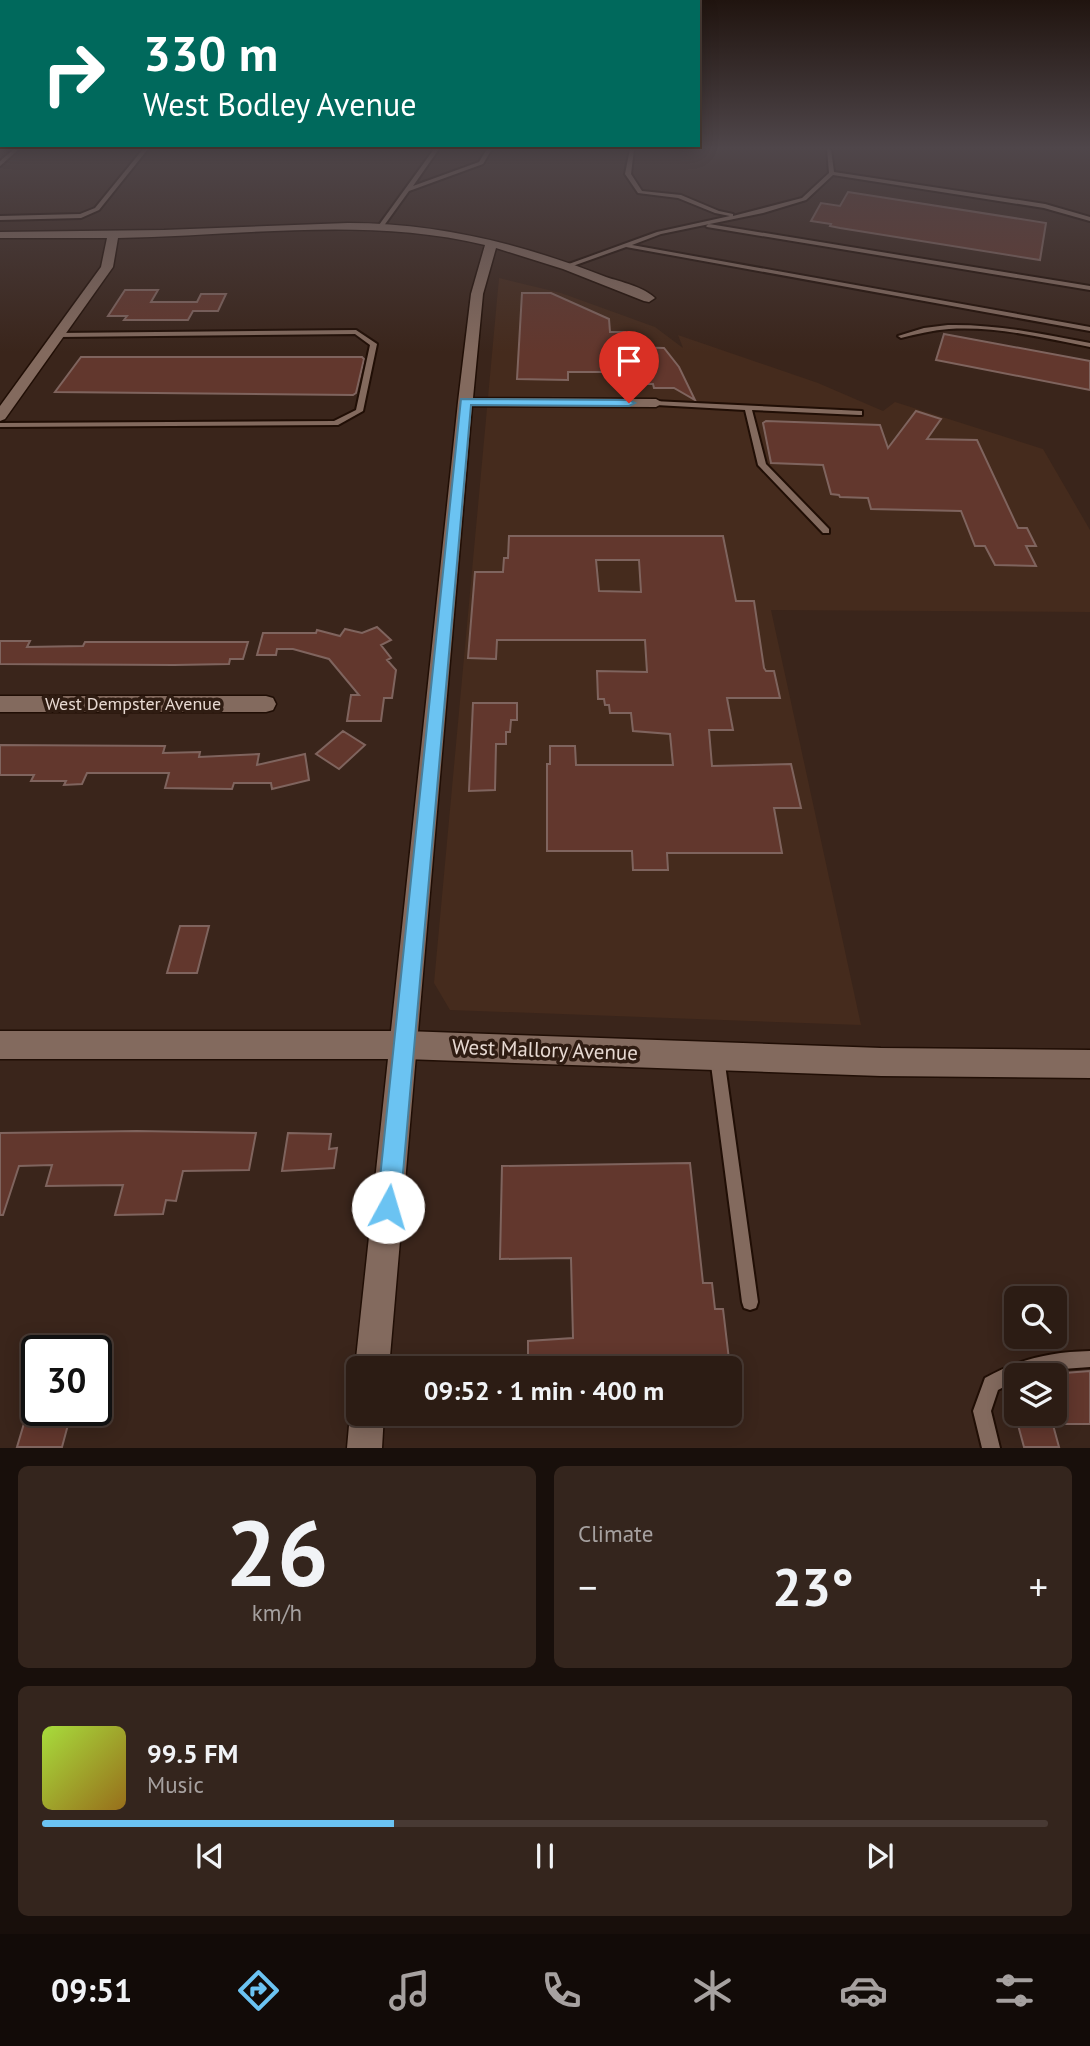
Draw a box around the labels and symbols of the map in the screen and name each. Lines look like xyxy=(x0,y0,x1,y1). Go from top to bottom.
pin xyxy=(599,331,659,403)
street label: West Dempster Avenue xyxy=(45,692,221,715)
street label: West Mallory Avenue xyxy=(452,1033,638,1066)
position arrow xyxy=(351,1170,425,1244)
speed limit sign: 30 xyxy=(21,1335,112,1426)

